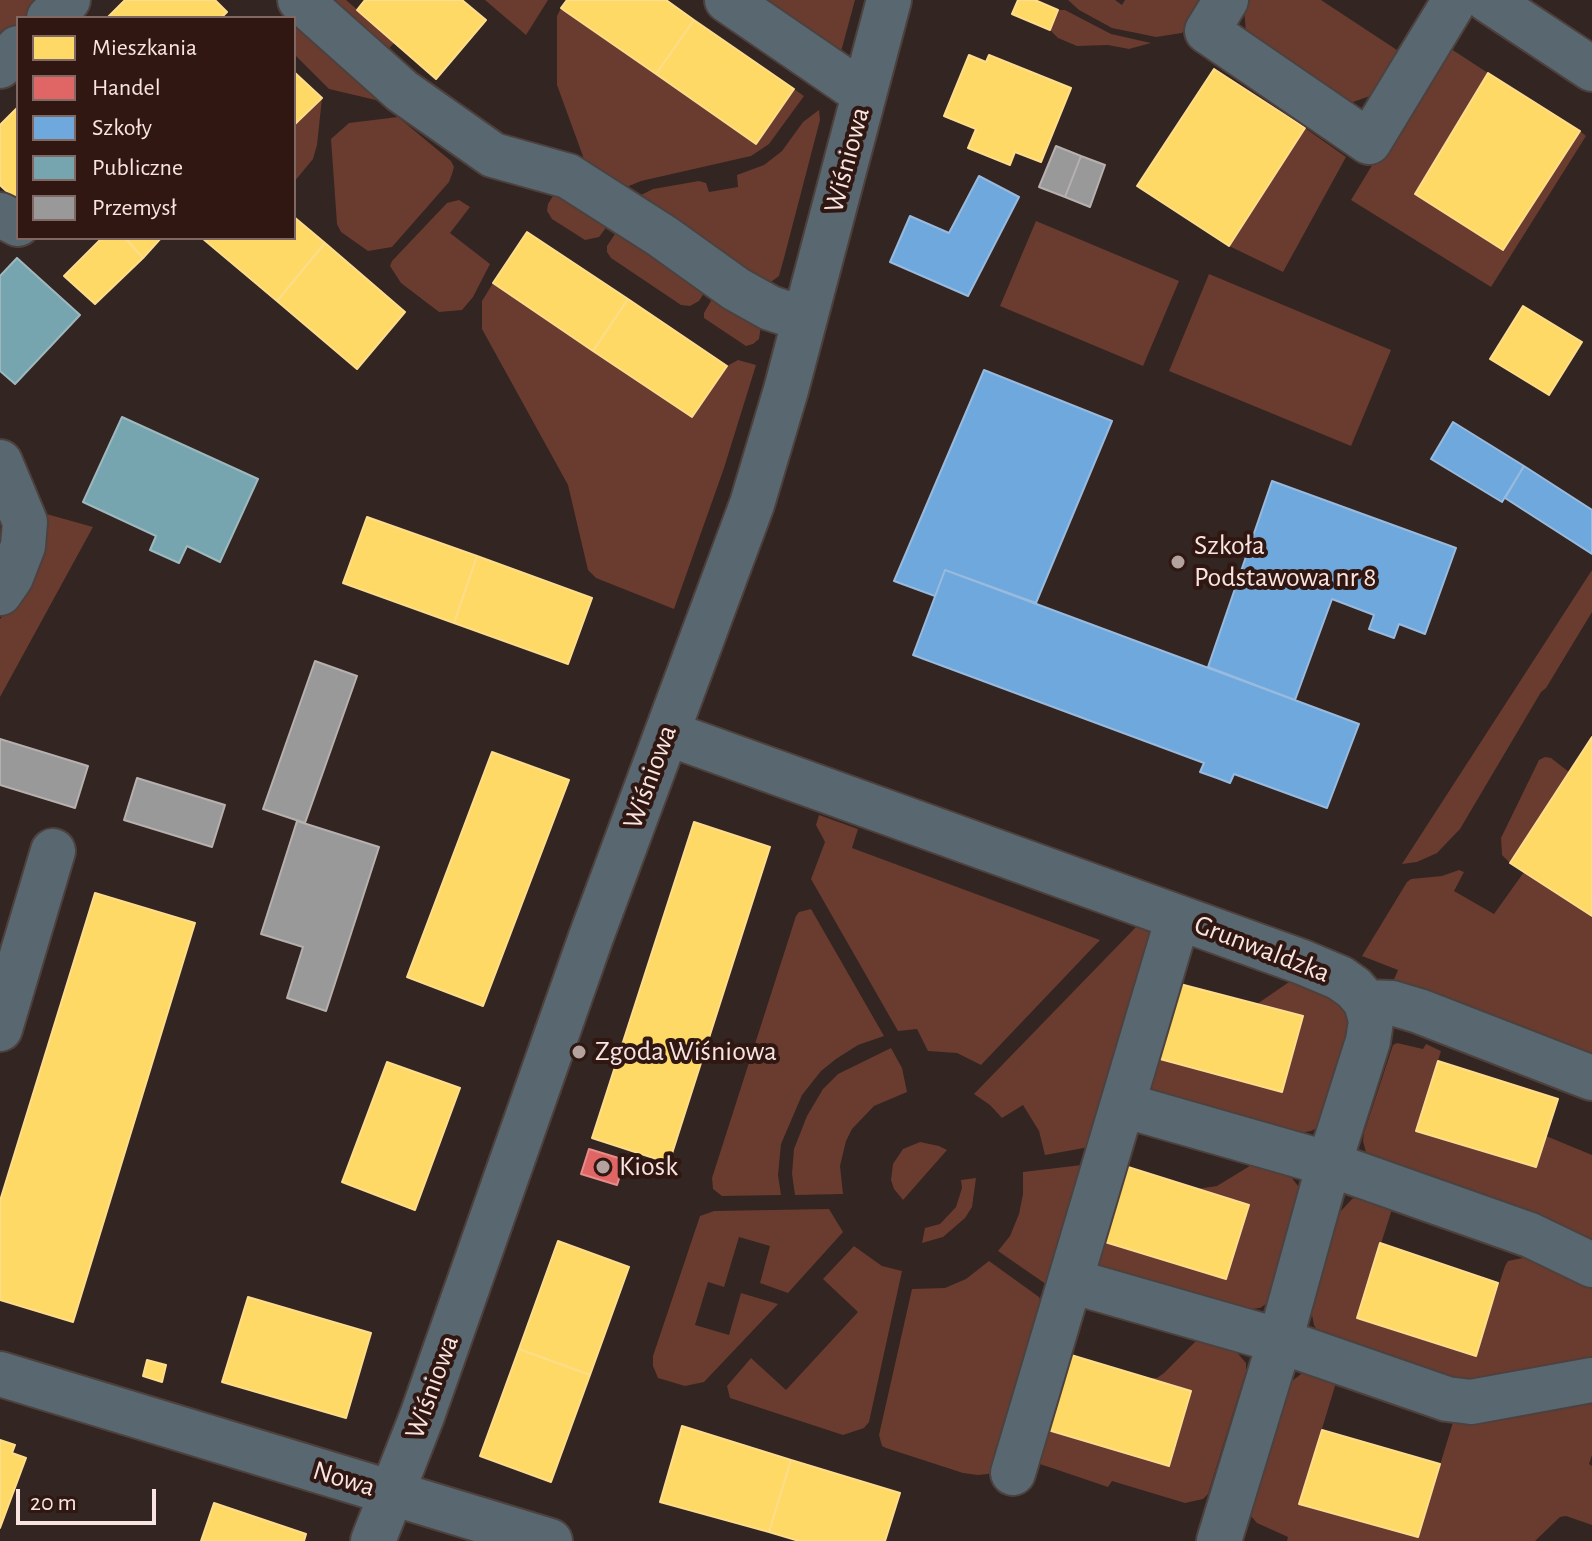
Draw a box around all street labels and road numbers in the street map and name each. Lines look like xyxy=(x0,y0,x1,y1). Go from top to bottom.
street label: Wiśniowa xyxy=(817,103,877,217)
street label: Wiśniowa xyxy=(616,720,684,834)
street label: Grunwaldzka xyxy=(1189,908,1335,990)
street label: Wiśniowa xyxy=(398,1330,466,1444)
street label: Nowa xyxy=(309,1454,379,1504)

